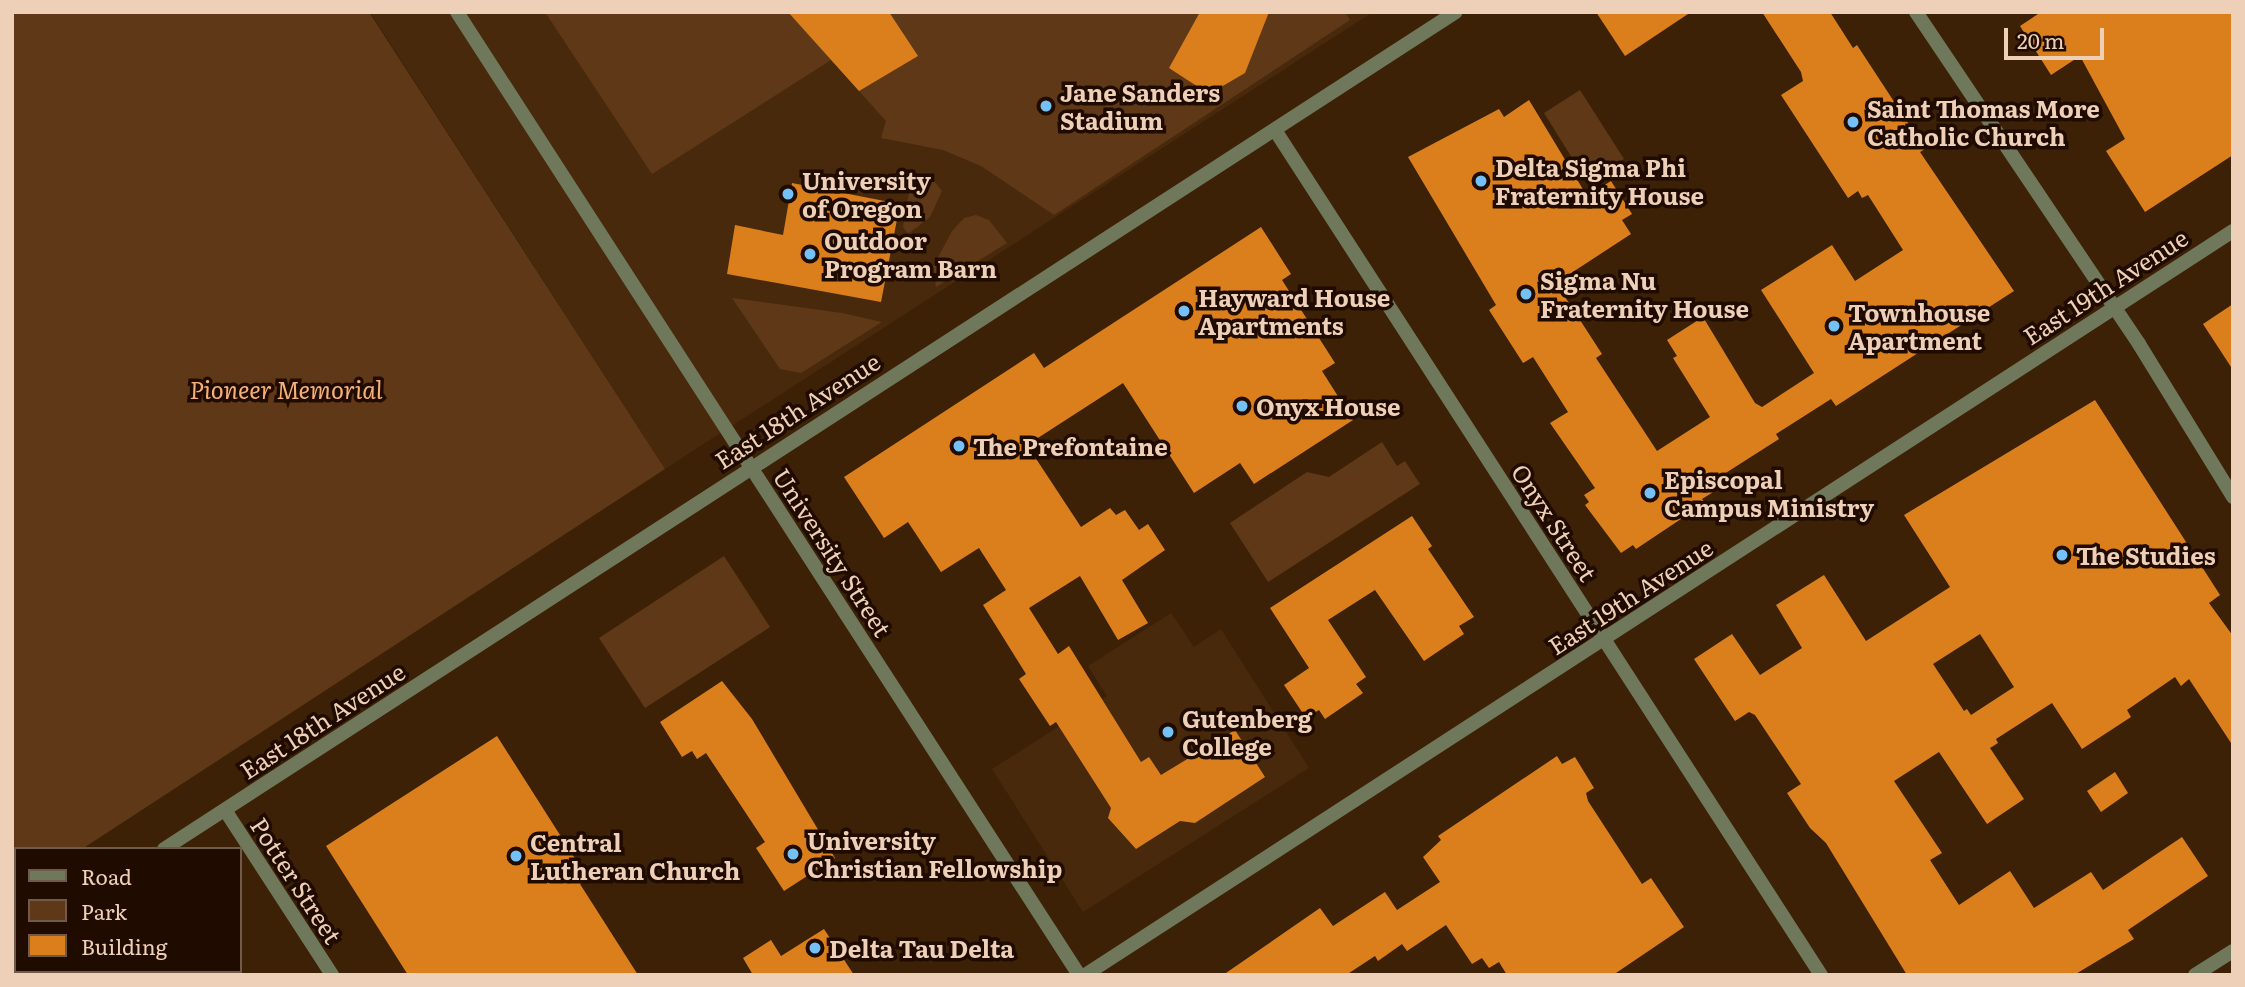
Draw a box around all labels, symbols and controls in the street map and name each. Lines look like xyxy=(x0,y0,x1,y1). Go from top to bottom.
scale bar xyxy=(2007,14,2107,58)
text: 20 m xyxy=(2017,24,2064,55)
place label: Jane Sanders Stadium xyxy=(1060,78,1220,134)
place label: Saint Thomas More Catholic Church xyxy=(1867,94,2100,150)
marker: Jane Sanders Stadium xyxy=(1038,98,1054,114)
marker: Saint Thomas More Catholic Church xyxy=(1845,114,1861,130)
place label: Delta Sigma Phi Fraternity House xyxy=(1495,153,1704,209)
place label: University of Oregon xyxy=(802,166,931,222)
marker: Delta Sigma Phi Fraternity House xyxy=(1473,173,1489,189)
marker: University of Oregon xyxy=(780,186,796,202)
street label: East 19th Avenue xyxy=(2017,222,2193,350)
place label: Outdoor Program Barn xyxy=(824,226,997,282)
marker: Outdoor Program Barn xyxy=(802,246,818,262)
place label: Sigma Nu Fraternity House xyxy=(1540,266,1749,322)
place label: Hayward House Apartments xyxy=(1198,283,1390,339)
marker: Sigma Nu Fraternity House xyxy=(1518,286,1534,302)
place label: Townhouse Apartment xyxy=(1848,298,1990,354)
marker: Hayward House Apartments xyxy=(1176,303,1192,319)
marker: Townhouse Apartment xyxy=(1826,318,1842,334)
street label: East 18th Avenue xyxy=(709,346,885,474)
park label: Pioneer Memorial xyxy=(190,375,382,403)
place label: Onyx House xyxy=(1256,392,1401,420)
marker: Onyx House xyxy=(1234,398,1250,414)
place label: The Prefontaine xyxy=(973,432,1168,460)
marker: The Prefontaine xyxy=(951,438,967,454)
street label: Onyx Street xyxy=(1507,458,1603,586)
street label: University Street xyxy=(768,463,898,641)
place label: Episcopal Campus Ministry xyxy=(1664,465,1874,521)
marker: Episcopal Campus Ministry xyxy=(1642,485,1658,501)
street label: East 19th Avenue xyxy=(1542,532,1718,660)
place label: The Studies xyxy=(2076,541,2216,569)
marker: The Studies xyxy=(2054,547,2070,563)
street label: East 18th Avenue xyxy=(234,656,410,784)
place label: Gutenberg College xyxy=(1182,704,1312,760)
marker: Gutenberg College xyxy=(1160,724,1176,740)
street label: Potter Street xyxy=(246,812,348,948)
place label: University Christian Fellowship xyxy=(807,826,1062,882)
place label: Central Lutheran Church xyxy=(530,828,740,884)
marker: University Christian Fellowship xyxy=(785,846,801,862)
legend xyxy=(14,847,242,973)
marker: Central Lutheran Church xyxy=(508,848,524,864)
text: Road xyxy=(81,860,132,891)
text: Park xyxy=(81,895,127,926)
text: Building xyxy=(81,930,167,961)
place label: Delta Tau Delta xyxy=(829,934,1014,962)
marker: Delta Tau Delta xyxy=(807,940,823,956)

